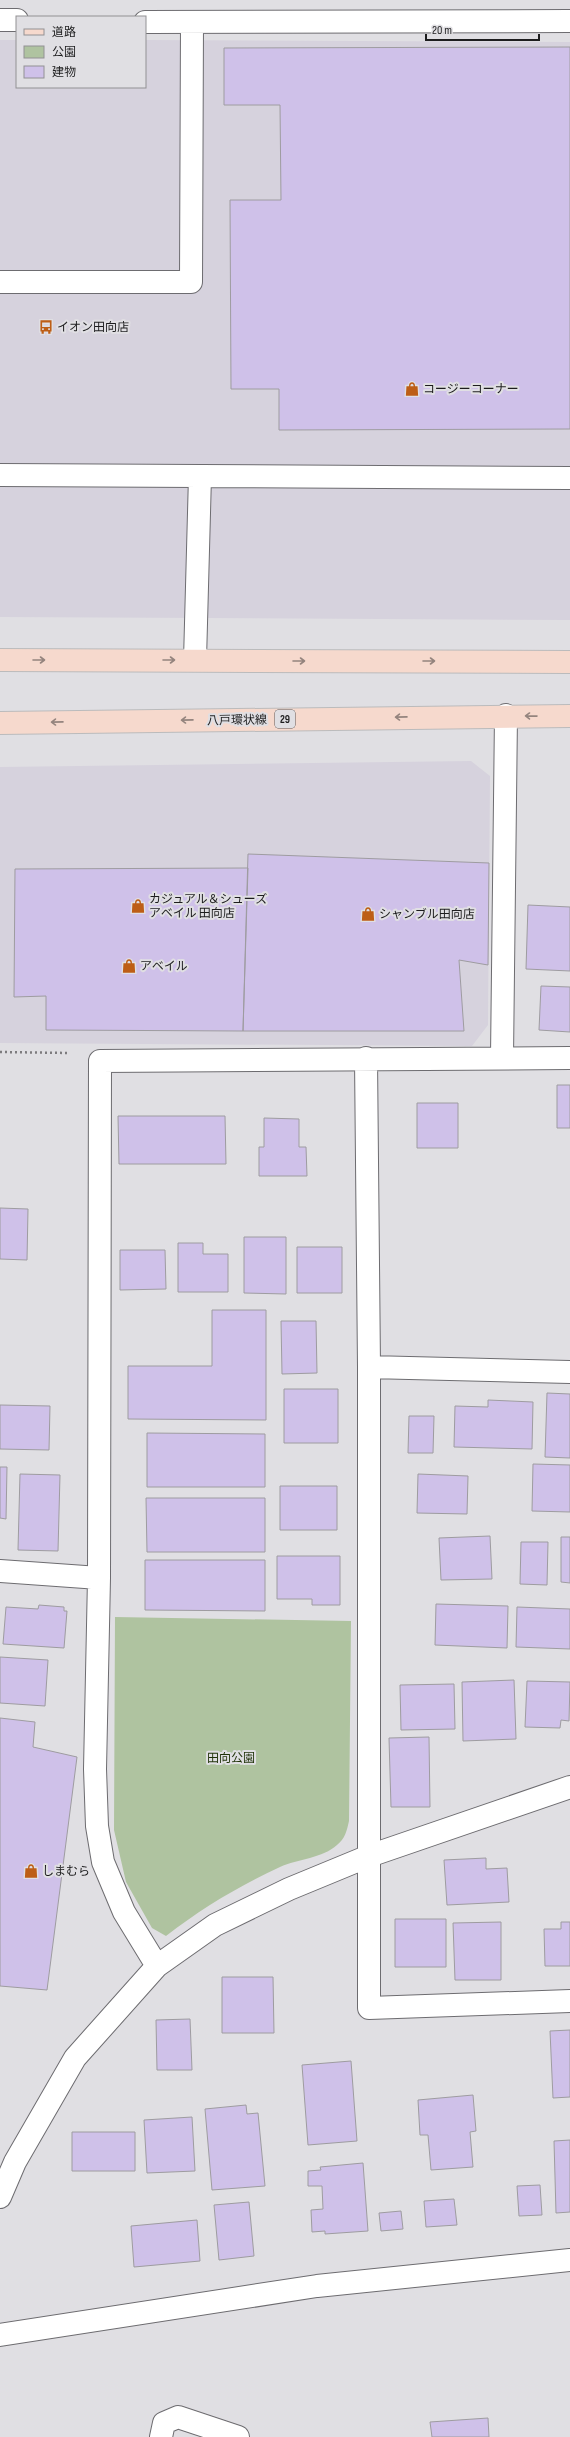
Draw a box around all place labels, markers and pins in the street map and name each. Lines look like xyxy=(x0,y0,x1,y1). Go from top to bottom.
bus stop icon: イオン田向店 xyxy=(38,319,54,335)
place label: イオン田向店 xyxy=(57,320,129,335)
shop icon: コージーコーナー xyxy=(404,381,420,397)
place label: コージーコーナー xyxy=(423,382,519,397)
place label: カジュアル＆シューズ アベイル 田向店 xyxy=(149,892,267,921)
shop icon: カジュアル＆シューズ アベイル 田向店 xyxy=(130,898,146,914)
shop icon: シャンブル田向店 xyxy=(360,906,376,922)
place label: シャンブル田向店 xyxy=(379,907,475,922)
shop icon: アベイル xyxy=(121,958,137,974)
place label: アベイル xyxy=(140,959,188,974)
shop icon: しまむら xyxy=(23,1863,39,1879)
place label: しまむら xyxy=(42,1864,90,1879)

